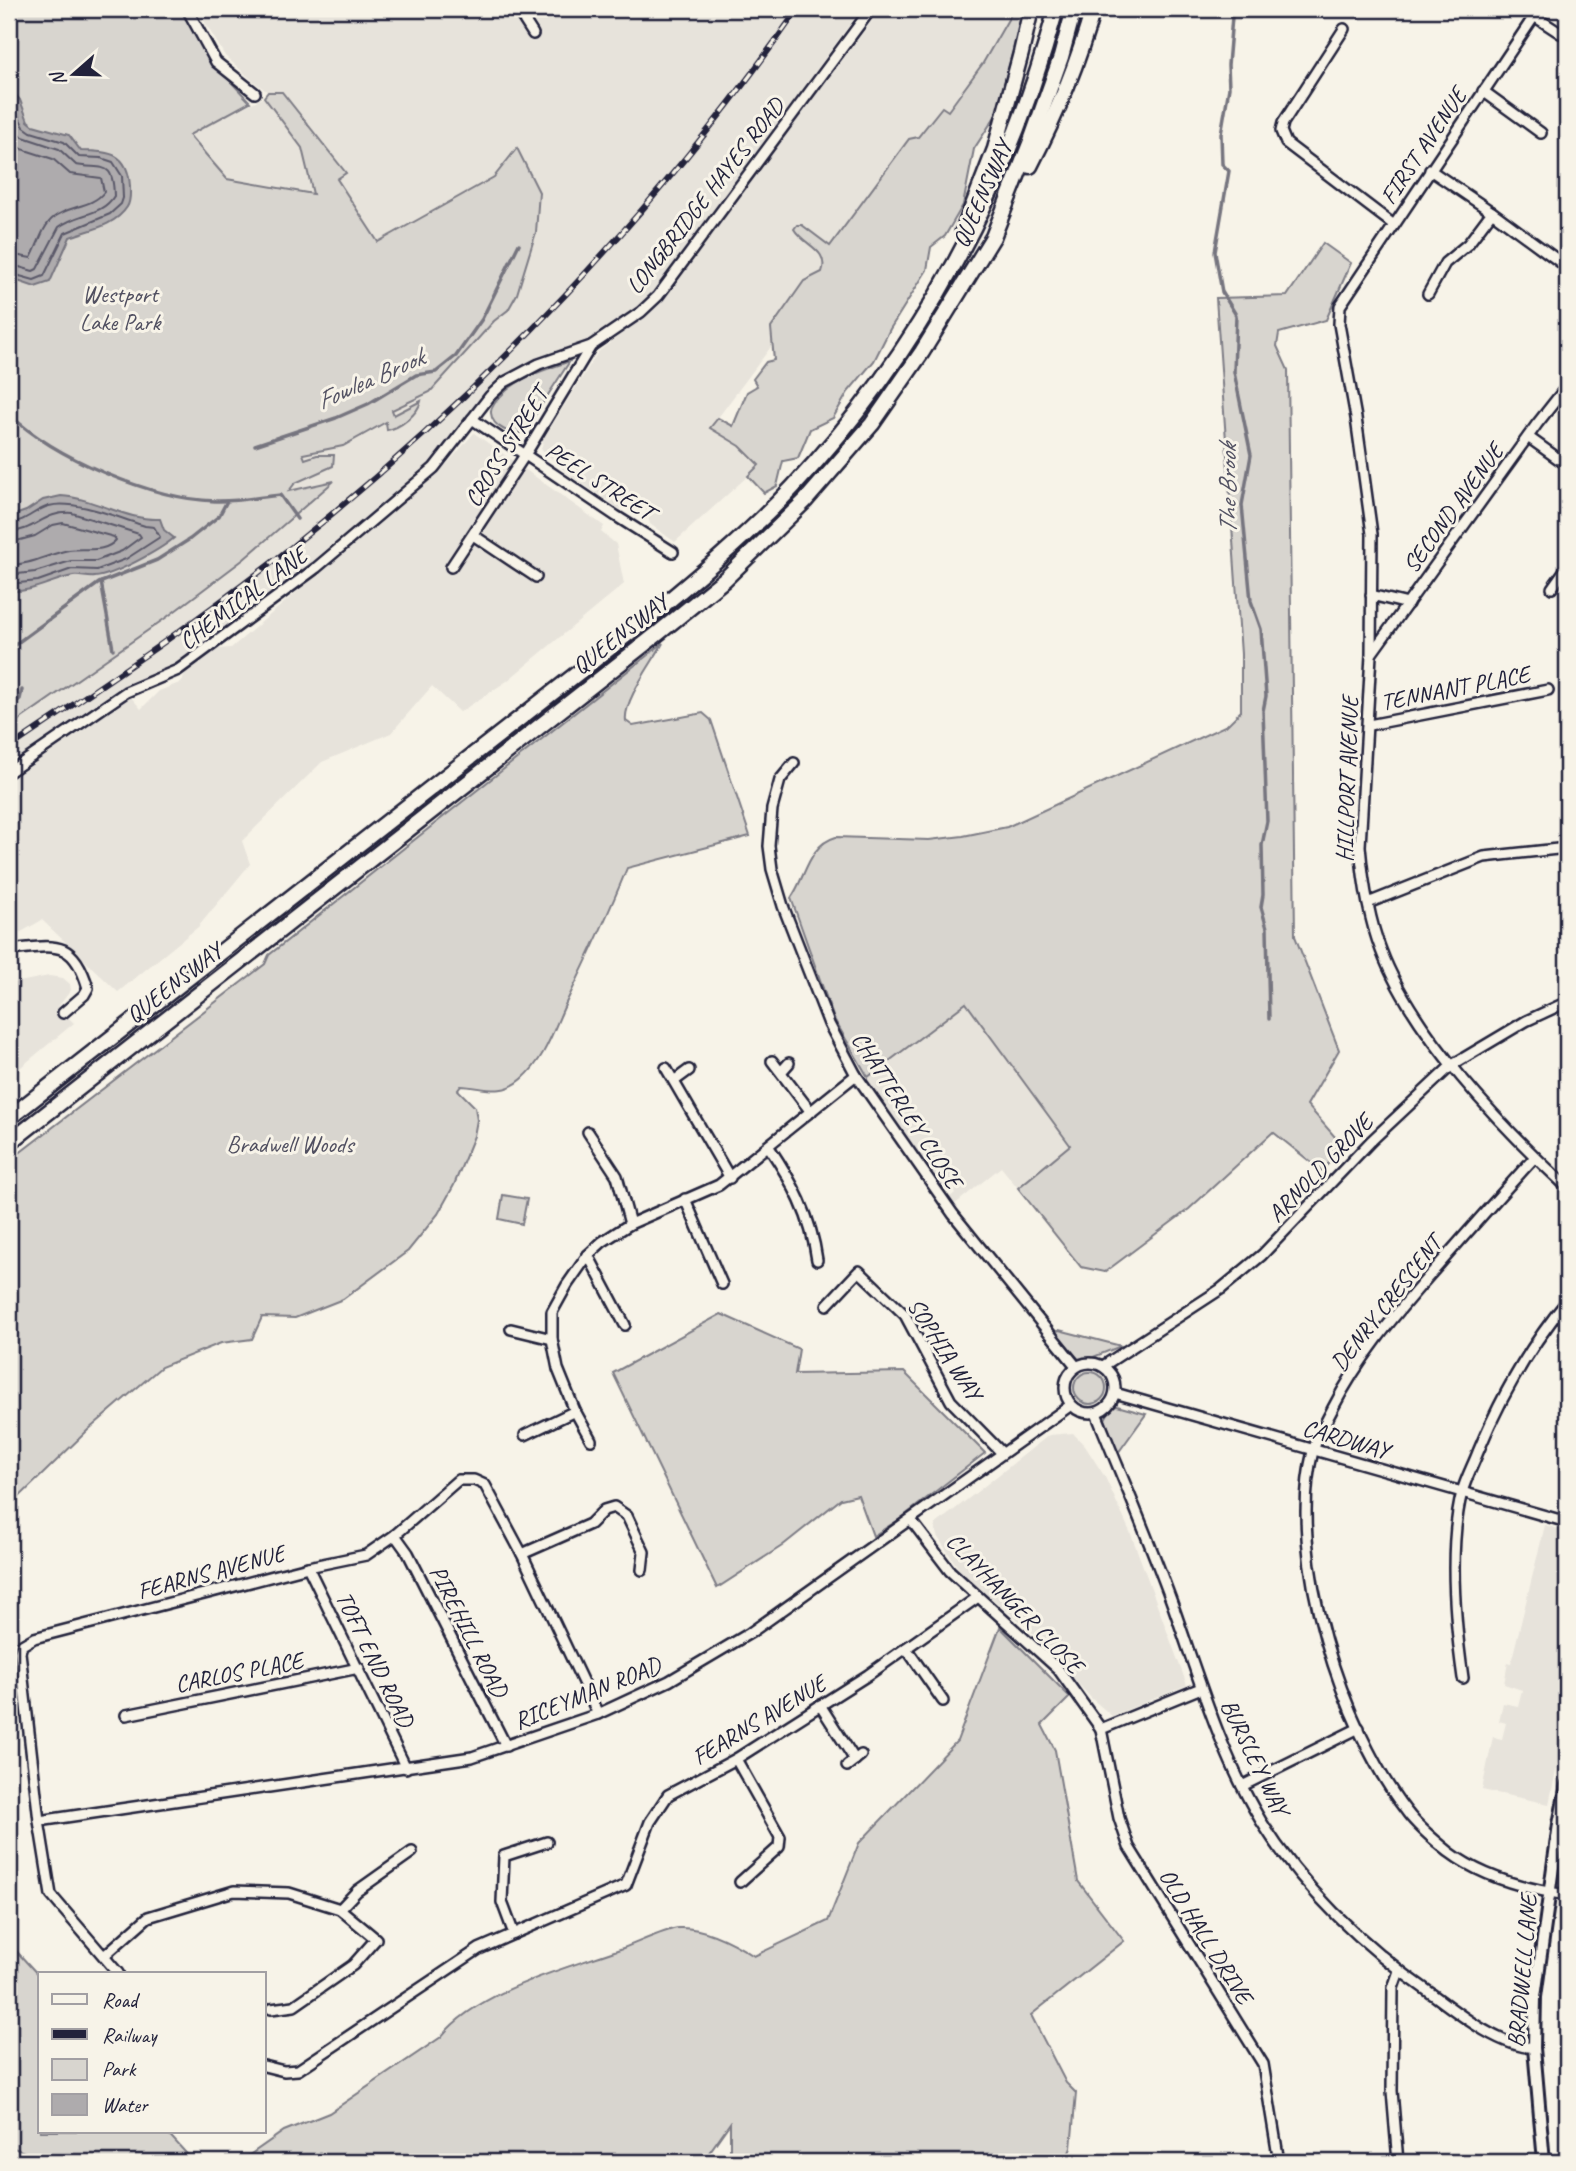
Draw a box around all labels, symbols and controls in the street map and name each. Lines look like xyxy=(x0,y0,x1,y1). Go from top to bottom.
north arrow xyxy=(38,38,108,108)
text: N xyxy=(45,67,72,89)
street label: FIRST AVENUE xyxy=(1373,80,1474,210)
street label: LONGBRIDGE HAYES ROAD xyxy=(619,90,792,300)
street label: QUEENSWAY xyxy=(945,132,1020,252)
park label: Westport Lake Park xyxy=(80,279,162,337)
water label: Fowlea Brook xyxy=(311,339,433,417)
street label: CROSS STREET xyxy=(458,377,558,512)
street label: PEEL STREET xyxy=(540,435,665,530)
street label: SECOND AVENUE xyxy=(1396,435,1512,579)
water label: The Brook xyxy=(1211,439,1244,534)
street label: CHEMICAL LANE xyxy=(173,538,315,656)
street label: QUEENSWAY xyxy=(566,585,677,681)
street label: TENNANT PLACE xyxy=(1378,658,1535,717)
street label: HILLPORT AVENUE xyxy=(1329,693,1365,862)
street label: QUEENSWAY xyxy=(120,934,231,1030)
street label: CHATTERLEY CLOSE xyxy=(845,1026,970,1197)
street label: ARNOLD GROVE xyxy=(1261,1105,1381,1228)
park label: Bradwell Woods xyxy=(227,1129,356,1159)
street label: DENRY CRESCENT xyxy=(1324,1225,1451,1377)
street label: SOPHIA WAY xyxy=(901,1292,991,1409)
street label: CARDWAY xyxy=(1299,1412,1397,1467)
street label: CLAYHANGER CLOSE xyxy=(940,1526,1092,1682)
street label: FEARNS AVENUE xyxy=(134,1537,291,1606)
street label: PIREHILL ROAD xyxy=(423,1560,516,1704)
street label: TOFT END ROAD xyxy=(329,1586,422,1734)
street label: CARLOS PLACE xyxy=(173,1644,309,1699)
street label: RICEYMAN ROAD xyxy=(509,1649,667,1736)
street label: FEARNS AVENUE xyxy=(687,1667,834,1772)
street label: BURSLEY WAY xyxy=(1214,1694,1298,1824)
street label: OLD HALL DRIVE xyxy=(1152,1863,1261,2012)
street label: BRADWELL LANE xyxy=(1500,1890,1544,2049)
legend xyxy=(38,1972,266,2132)
text: Road xyxy=(102,1987,141,2013)
text: Railway xyxy=(102,2022,158,2048)
text: Park xyxy=(102,2056,137,2082)
text: Water xyxy=(102,2092,149,2118)

